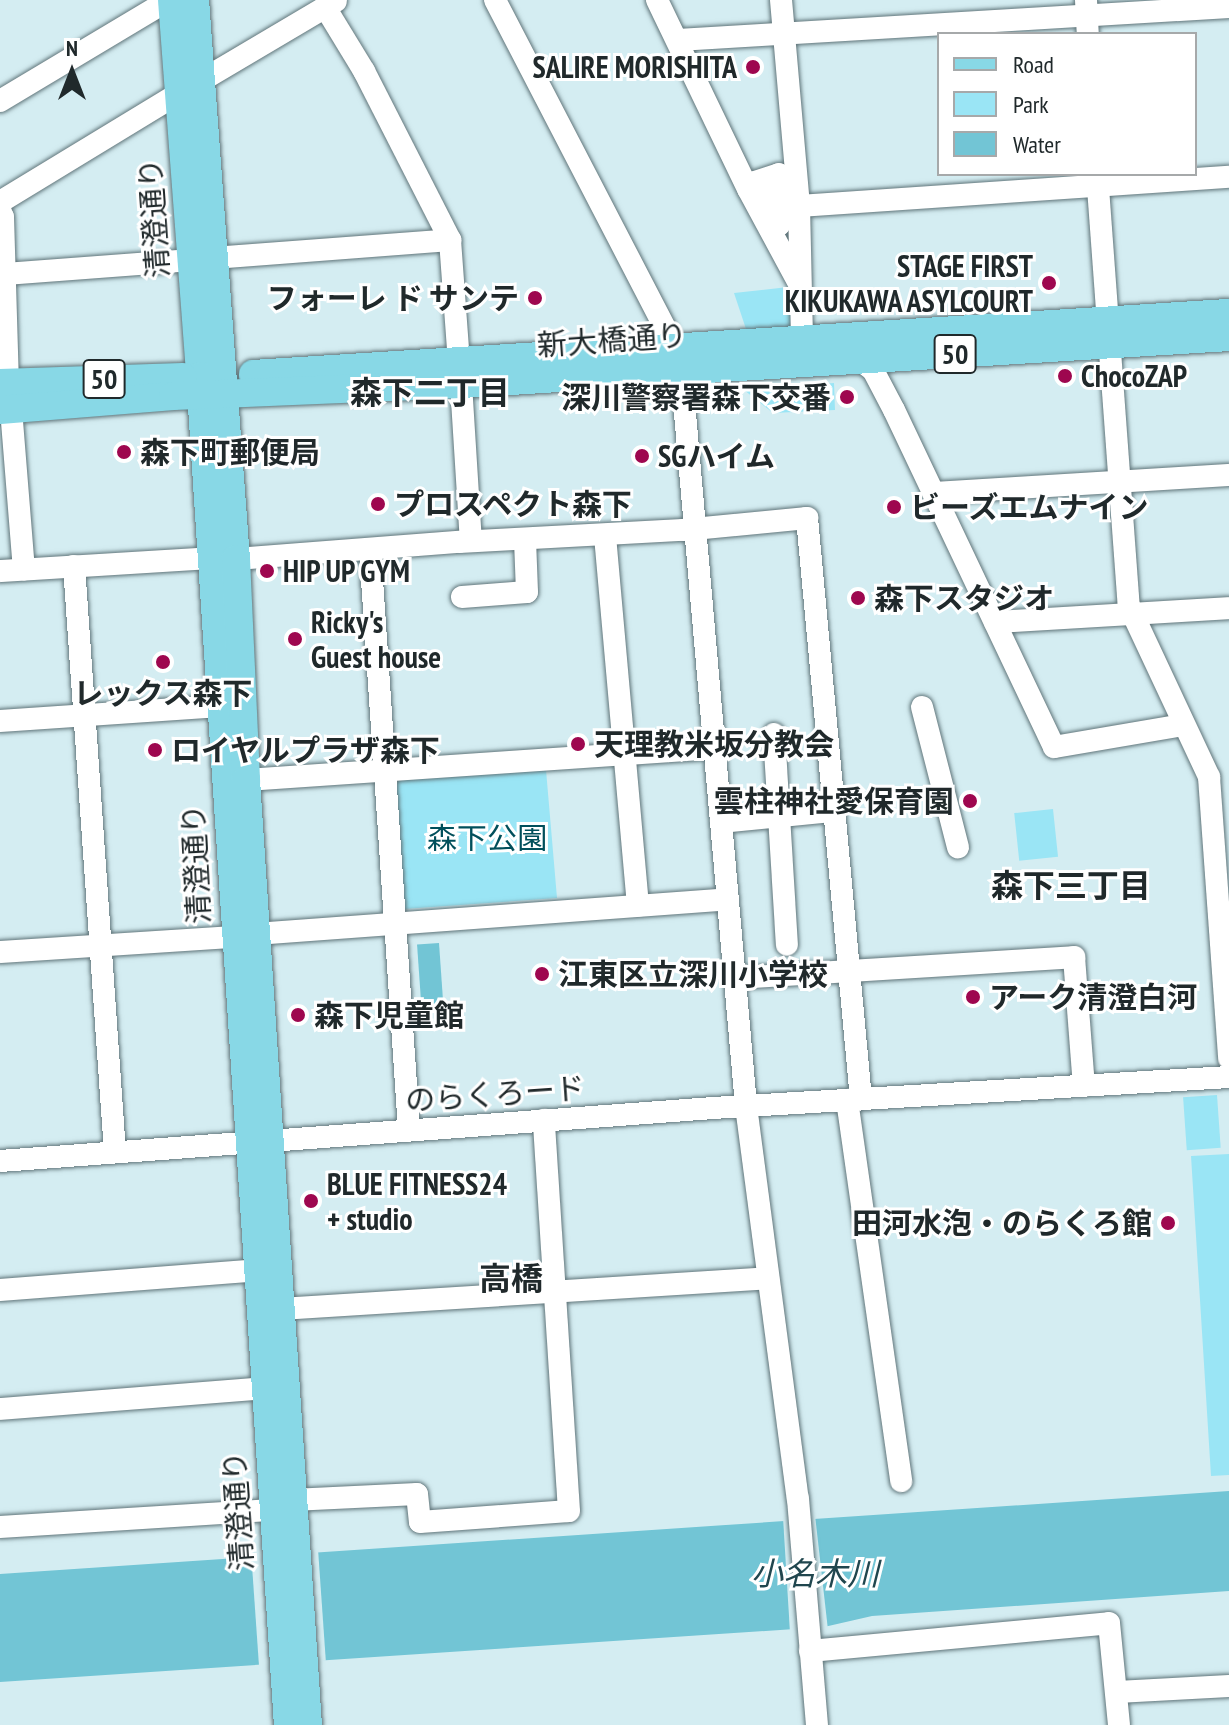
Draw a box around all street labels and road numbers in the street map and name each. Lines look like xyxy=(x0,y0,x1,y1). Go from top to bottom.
street label: 清澄通り xyxy=(132,157,176,279)
street label: 新大橋通り xyxy=(536,317,688,363)
road number: 50 xyxy=(933,330,977,378)
road number: 50 xyxy=(82,355,126,403)
street label: 清澄通り xyxy=(175,803,217,925)
street label: のらくろード xyxy=(404,1070,586,1118)
street label: 清澄通り xyxy=(216,1450,260,1572)

